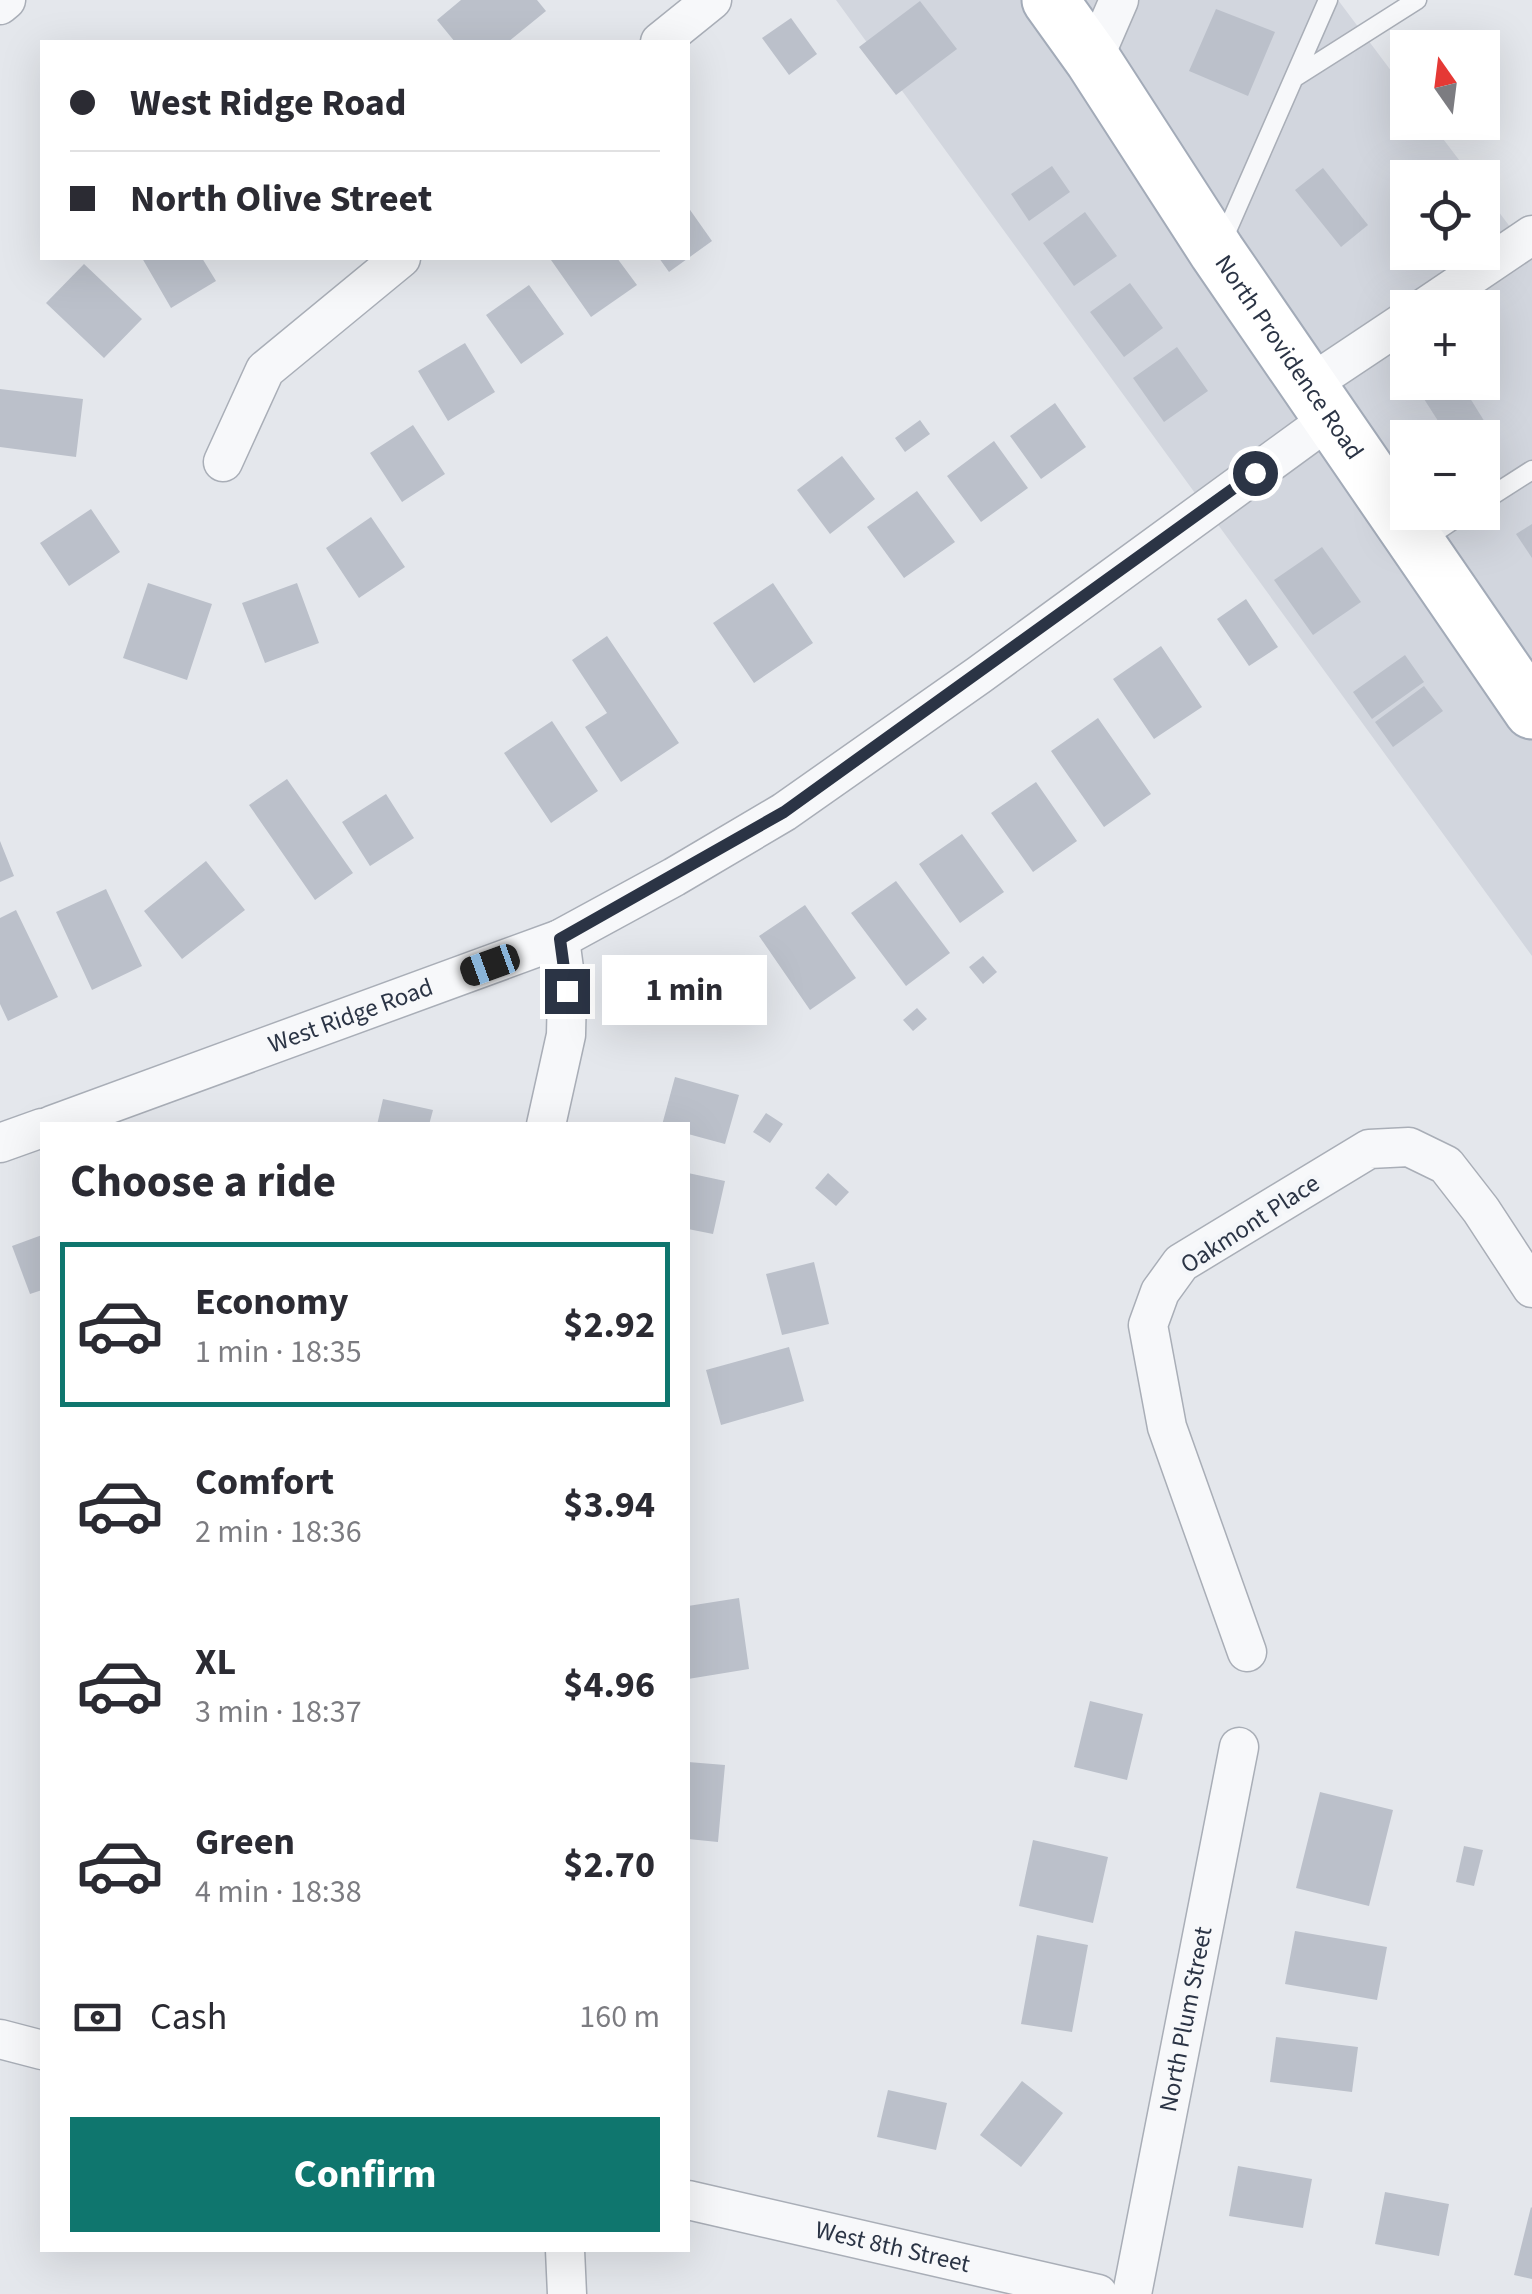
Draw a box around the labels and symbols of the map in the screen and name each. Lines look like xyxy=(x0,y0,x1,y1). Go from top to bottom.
north arrow xyxy=(1390,30,1500,140)
street label: North Providence Road xyxy=(1206,248,1372,467)
route start xyxy=(1233,451,1278,496)
car xyxy=(457,941,523,989)
callout: 1 min xyxy=(602,956,767,1026)
street label: West Ridge Road xyxy=(263,969,438,1062)
route end xyxy=(545,969,590,1014)
street label: Oakmont Place xyxy=(1173,1166,1327,1282)
street label: North Plum Street xyxy=(1150,1923,1222,2115)
street label: West 8th Street xyxy=(812,2212,974,2282)

